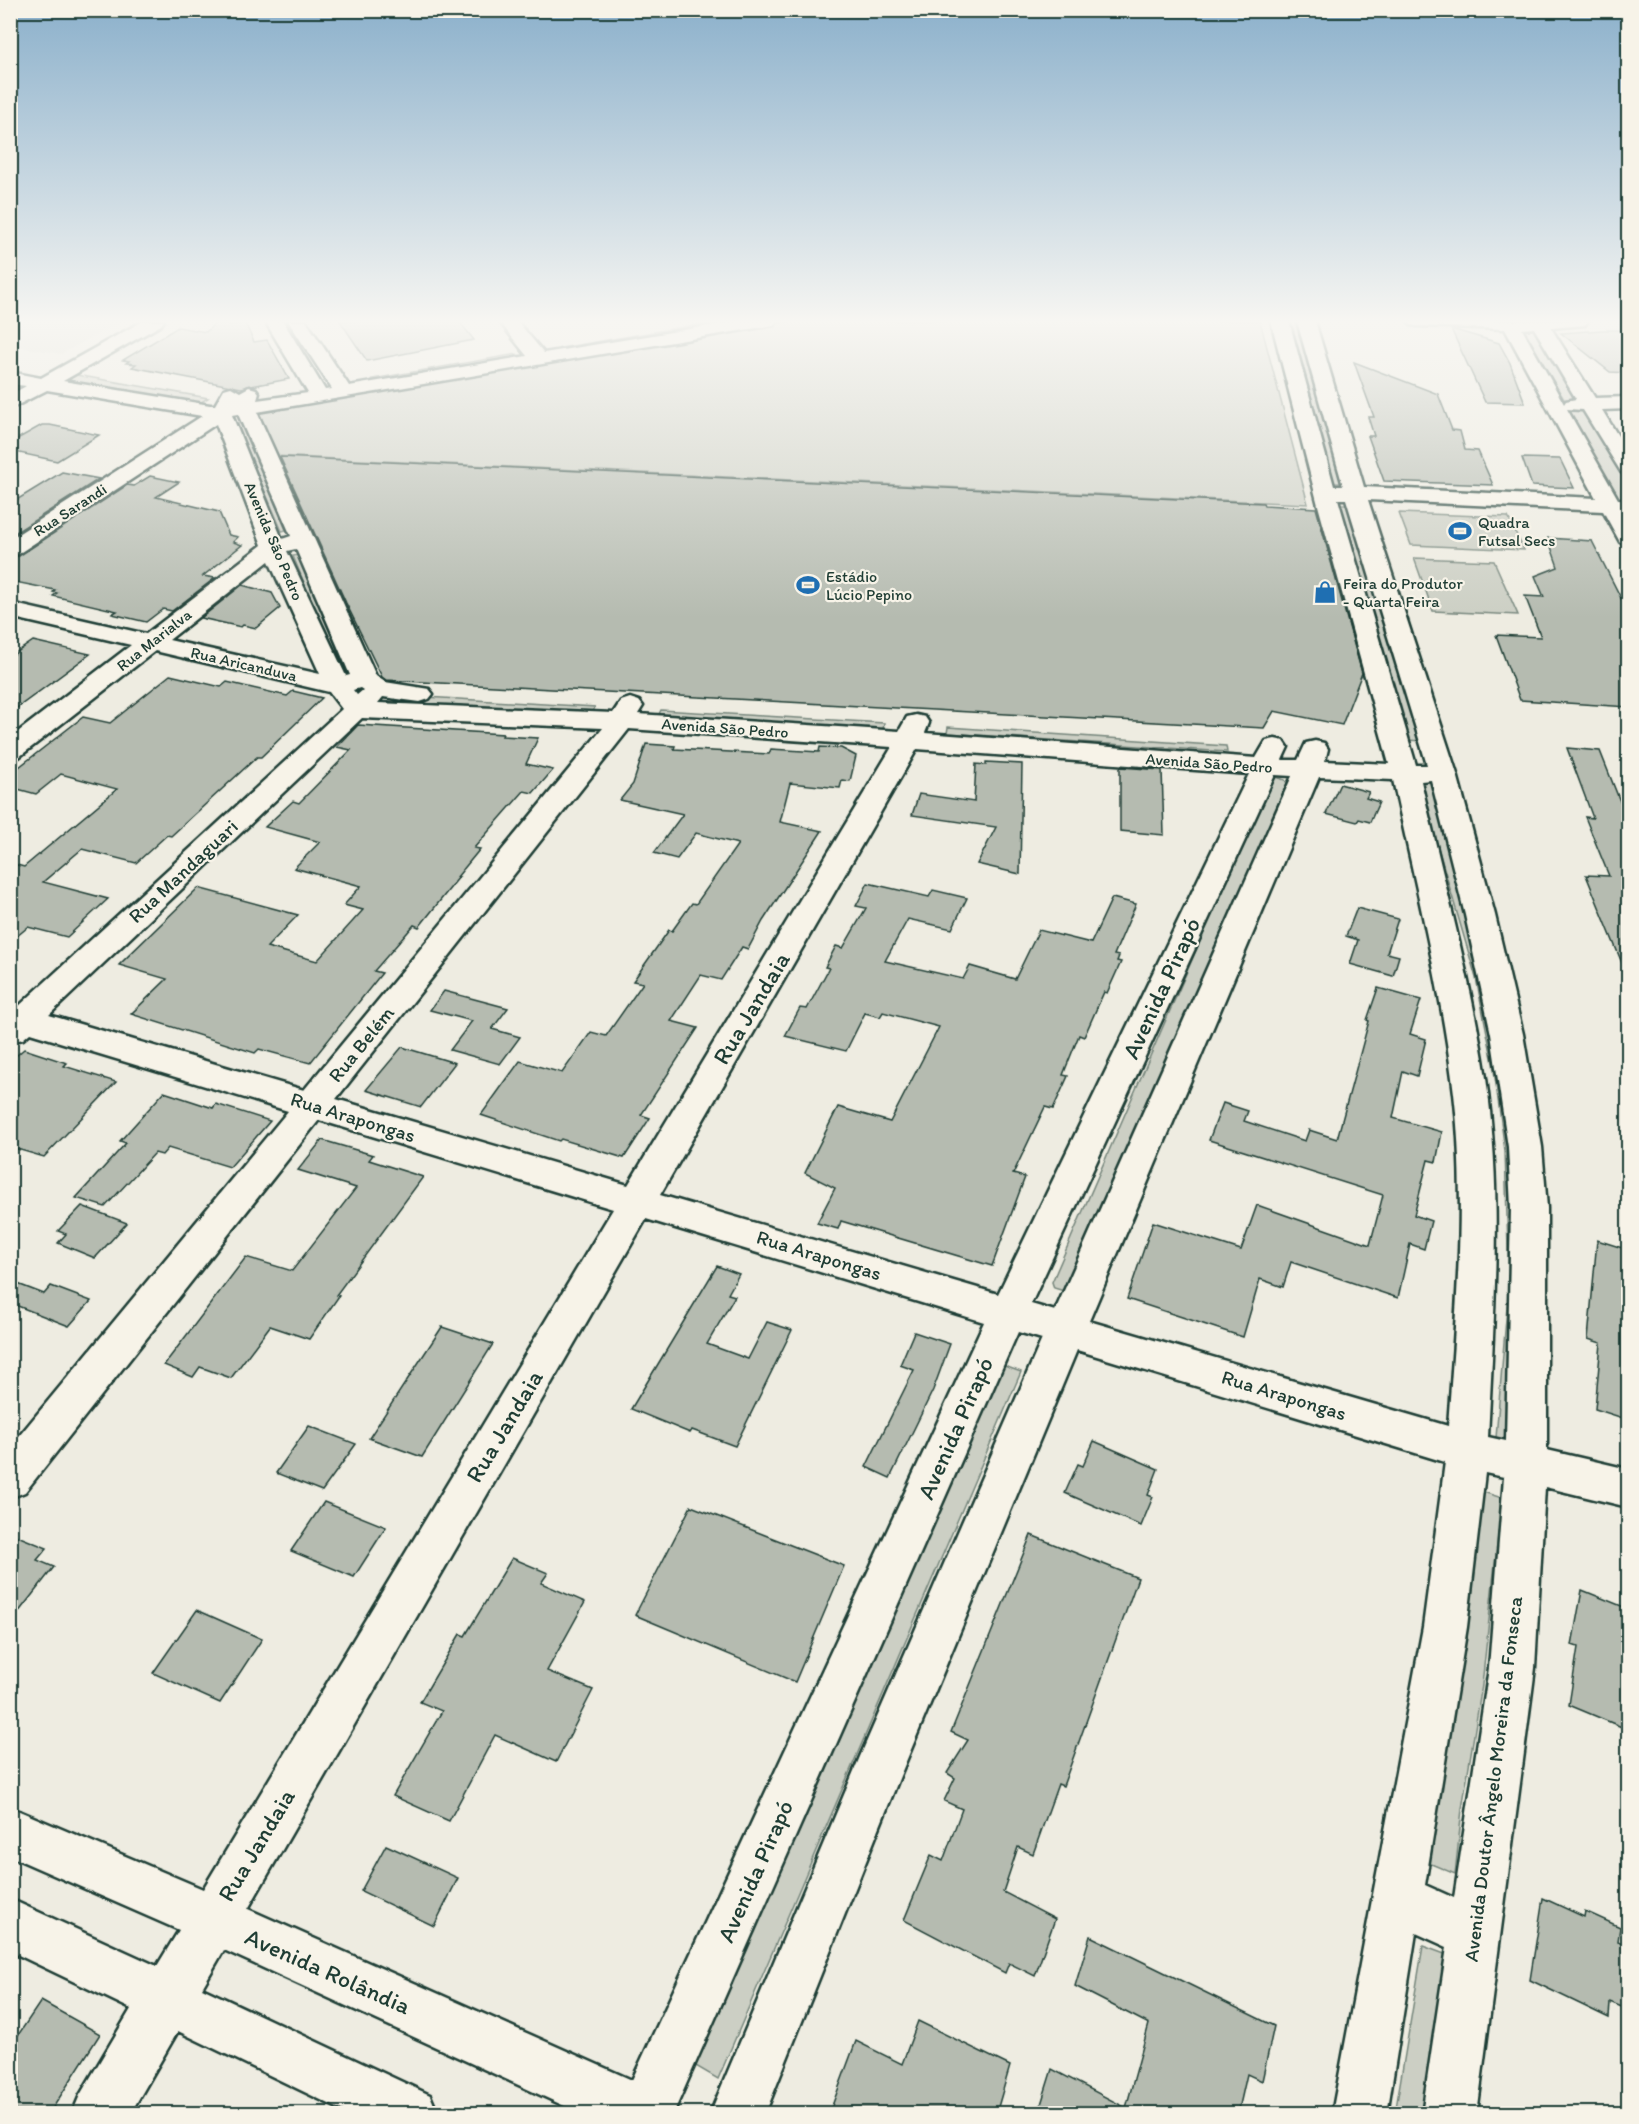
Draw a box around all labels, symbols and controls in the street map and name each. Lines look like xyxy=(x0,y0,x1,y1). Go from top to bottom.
street label: Rua Sarandi xyxy=(30,479,110,541)
street label: Avenida São Pedro xyxy=(240,479,308,603)
place label: Quadra Futsal Secs xyxy=(1478,513,1555,550)
sports icon: Quadra Futsal Secs xyxy=(1447,518,1473,544)
place label: Estádio Lúcio Pepino xyxy=(826,567,912,604)
sports icon: Estádio Lúcio Pepino xyxy=(795,572,821,598)
place label: Feira do Produtor - Quarta Feira xyxy=(1343,574,1464,611)
shop icon: Feira do Produtor - Quarta Feira xyxy=(1312,579,1338,605)
street label: Rua Marialva xyxy=(113,604,196,675)
street label: Rua Aricanduva xyxy=(189,643,300,686)
street label: Avenida São Pedro xyxy=(661,714,789,742)
street label: Avenida São Pedro xyxy=(1145,749,1273,777)
street label: Rua Mandaguari xyxy=(123,814,243,928)
street label: Avenida Pirapó xyxy=(1116,913,1206,1063)
street label: Rua Jandaia xyxy=(706,946,796,1069)
street label: Rua Belém xyxy=(323,1001,399,1087)
street label: Rua Arapongas xyxy=(288,1087,418,1147)
street label: Rua Arapongas xyxy=(754,1225,884,1285)
street label: Avenida Pirapó xyxy=(911,1352,999,1504)
street label: Rua Jandaia xyxy=(459,1364,549,1487)
street label: Rua Arapongas xyxy=(1219,1365,1349,1425)
street label: Avenida Doutor Ângelo Moreira da Fonseca xyxy=(1459,1594,1527,1963)
street label: Rua Jandaia xyxy=(211,1783,301,1906)
street label: Avenida Pirapó xyxy=(711,1795,799,1947)
street label: Avenida Rolândia xyxy=(241,1922,416,2021)

